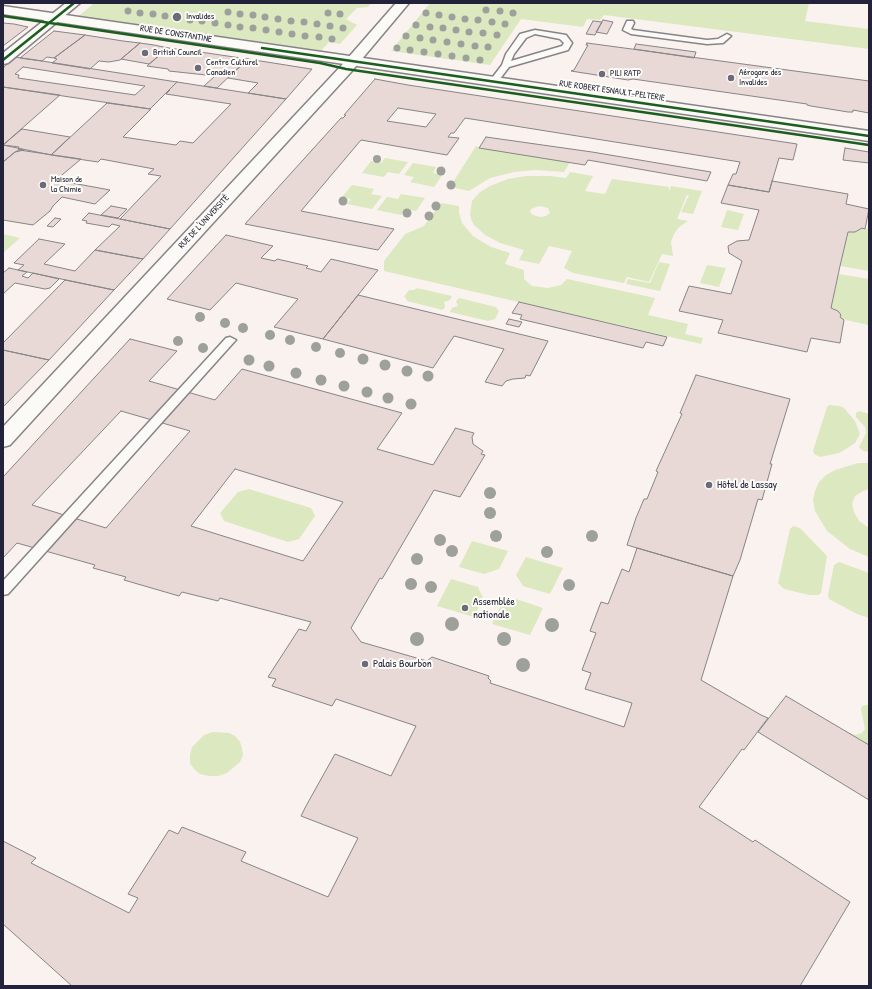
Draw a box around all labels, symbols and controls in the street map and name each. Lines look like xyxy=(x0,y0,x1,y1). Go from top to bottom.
marker: Invalides xyxy=(171,11,183,23)
place label: Invalides xyxy=(186,12,214,22)
street label: RUE DE CONSTANTINE xyxy=(139,23,213,45)
marker: British Council xyxy=(140,48,150,58)
place label: British Council xyxy=(153,48,202,58)
place label: Centre Culturel Canadien xyxy=(206,58,258,79)
marker: Centre Culturel Canadien xyxy=(193,63,203,73)
place label: Aérogare des Invalides xyxy=(739,68,781,89)
marker: PILI RATP xyxy=(597,69,607,79)
place label: PILI RATP xyxy=(610,69,641,79)
marker: Aérogare des Invalides xyxy=(726,73,736,83)
street label: RUE ROBERT ESNAULT-PELTERIE xyxy=(558,78,666,104)
place label: Maison de la Chimie xyxy=(51,175,82,196)
marker: Maison de la Chimie xyxy=(38,180,48,190)
street label: RUE DE L'UNIVERSITÉ xyxy=(176,193,232,251)
place label: Hôtel de Lassay xyxy=(717,478,777,492)
marker: Hôtel de Lassay xyxy=(704,480,714,490)
place label: Assemblée nationale xyxy=(473,595,515,621)
marker: Assemblée nationale xyxy=(460,603,470,613)
place label: Palais Bourbon xyxy=(373,657,432,671)
marker: Palais Bourbon xyxy=(360,659,370,669)

